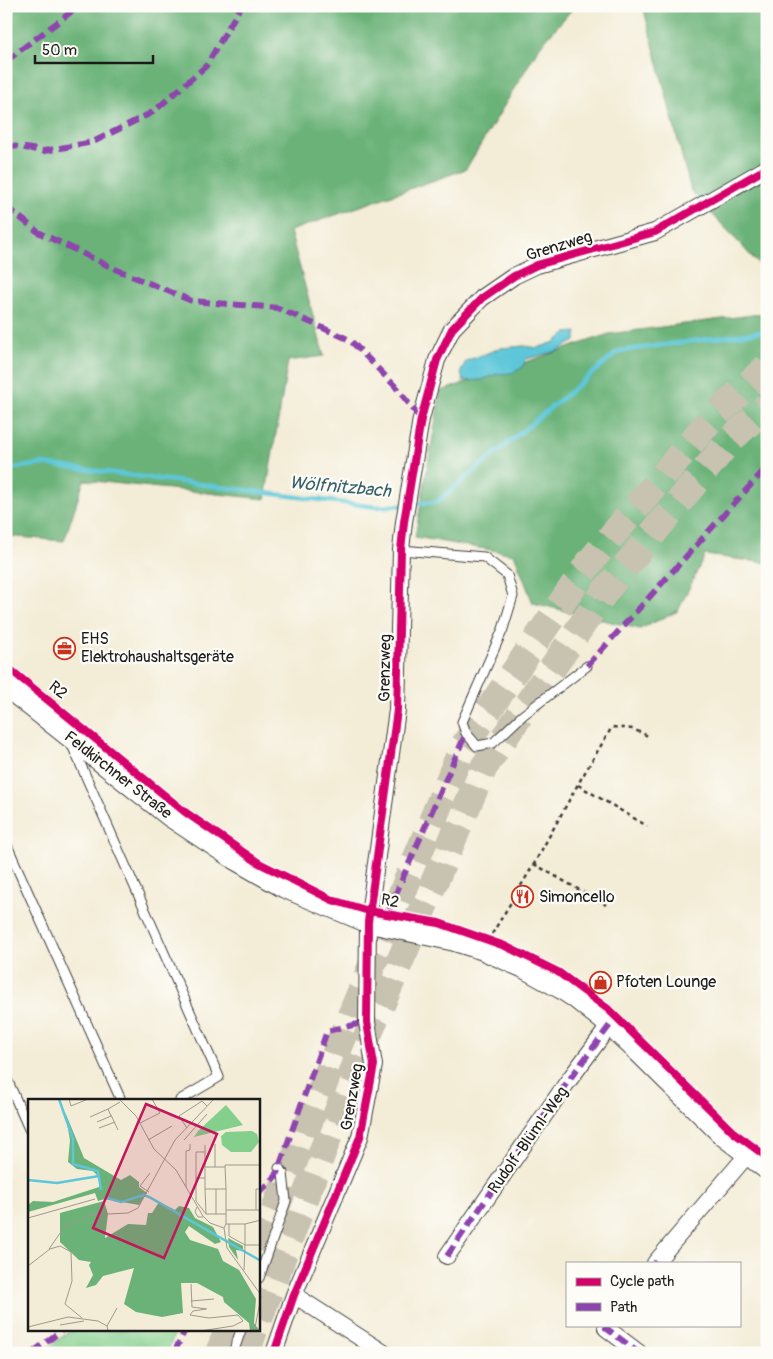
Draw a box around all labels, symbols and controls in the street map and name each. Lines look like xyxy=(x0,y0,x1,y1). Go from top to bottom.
scale bar xyxy=(35,32,152,64)
text: 50 m xyxy=(42,41,77,60)
street label: Grenzweg xyxy=(524,227,594,265)
water label: Wölfnitzbach xyxy=(288,471,393,503)
place label: EHS Elektrohaushaltsgeräte xyxy=(81,629,234,667)
street label: Grenzweg xyxy=(374,634,396,702)
office icon: EHS Elektrohaushaltsgeräte xyxy=(53,636,77,660)
street label: R2 xyxy=(45,676,71,704)
street label: Feldkirchner Straße xyxy=(60,727,176,823)
restaurant icon: Simoncello xyxy=(511,885,535,909)
place label: Simoncello xyxy=(539,887,615,907)
street label: R2 xyxy=(379,890,401,912)
shop icon: Pfoten Lounge xyxy=(588,970,612,994)
place label: Pfoten Lounge xyxy=(616,972,716,992)
street label: Grenzweg xyxy=(336,1062,368,1132)
street label: Rudolf-Blüml-Weg xyxy=(484,1083,572,1197)
inset map xyxy=(28,1099,260,1332)
legend xyxy=(566,1262,740,1326)
text: Cycle path xyxy=(610,1272,674,1291)
text: Path xyxy=(610,1298,637,1317)

